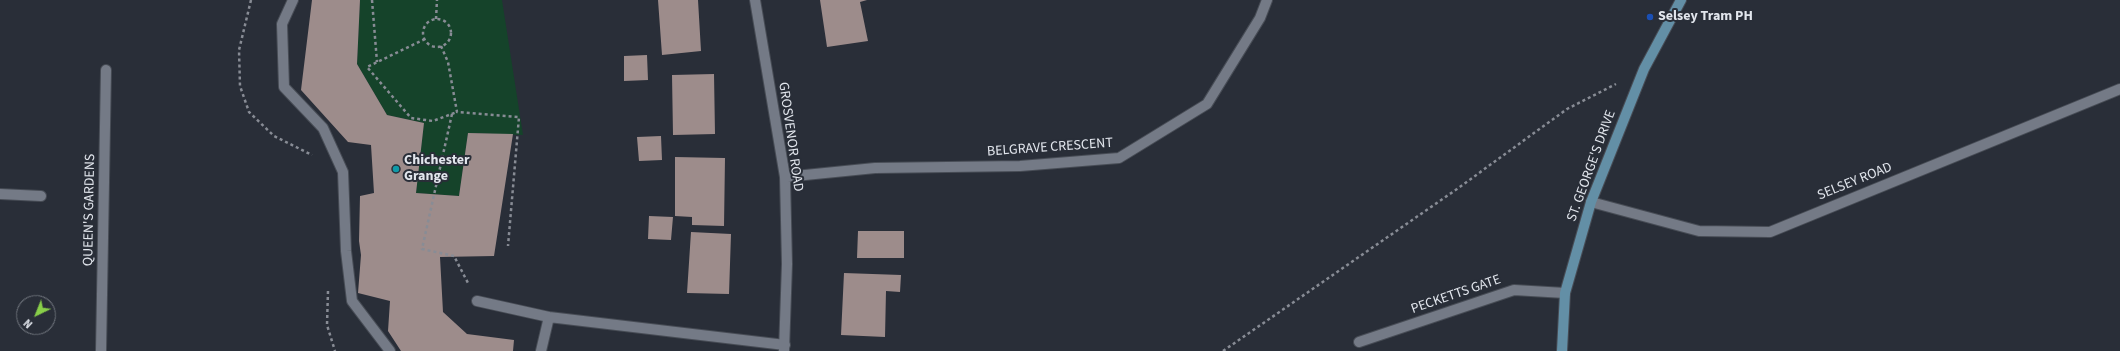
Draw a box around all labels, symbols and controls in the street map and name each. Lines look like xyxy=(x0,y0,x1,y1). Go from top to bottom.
place label: Selsey Tram PH xyxy=(1658,9,1753,25)
marker: Selsey Tram PH xyxy=(1645,12,1655,22)
street label: GROSVENOR ROAD xyxy=(774,81,806,193)
street label: ST. GEORGE'S DRIVE xyxy=(1564,108,1620,224)
street label: BELGRAVE CRESCENT xyxy=(986,135,1114,161)
place label: Chichester Grange xyxy=(404,153,470,186)
street label: QUEEN'S GARDENS xyxy=(81,154,99,266)
street label: SELSEY ROAD xyxy=(1815,159,1895,205)
marker: Chichester Grange xyxy=(391,164,401,174)
street label: PECKETTS GATE xyxy=(1409,272,1503,318)
north arrow xyxy=(16,295,56,335)
text: N xyxy=(20,315,36,331)

